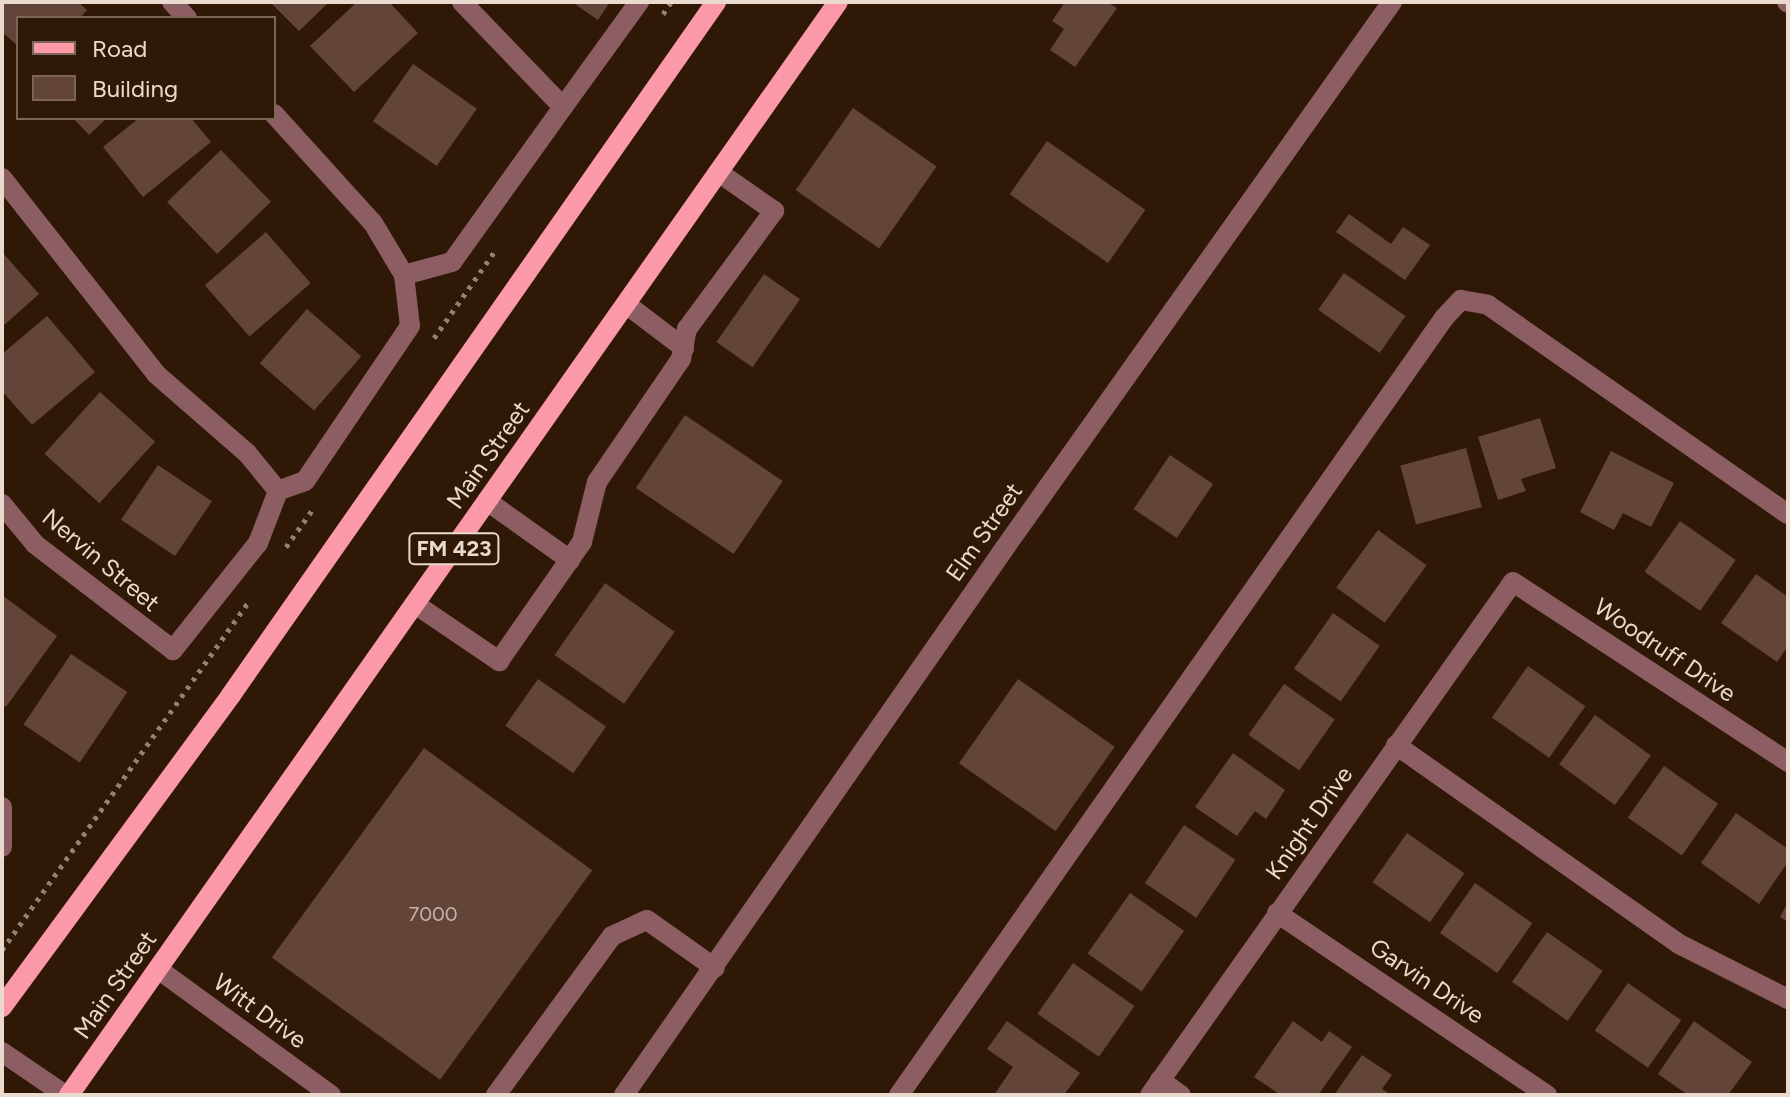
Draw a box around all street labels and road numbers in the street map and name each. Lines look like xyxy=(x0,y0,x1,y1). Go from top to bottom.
street label: Main Street xyxy=(440,396,536,514)
street label: Elm Street xyxy=(940,477,1028,587)
street label: Nervin Street xyxy=(36,503,166,617)
road number: FM 423 xyxy=(408,531,500,567)
street label: Woodruff Drive xyxy=(1589,592,1741,708)
street label: Knight Drive xyxy=(1259,761,1359,885)
street label: Main Street xyxy=(67,926,163,1044)
street label: Garvin Drive xyxy=(1364,932,1490,1030)
street label: Witt Drive xyxy=(208,968,312,1054)

